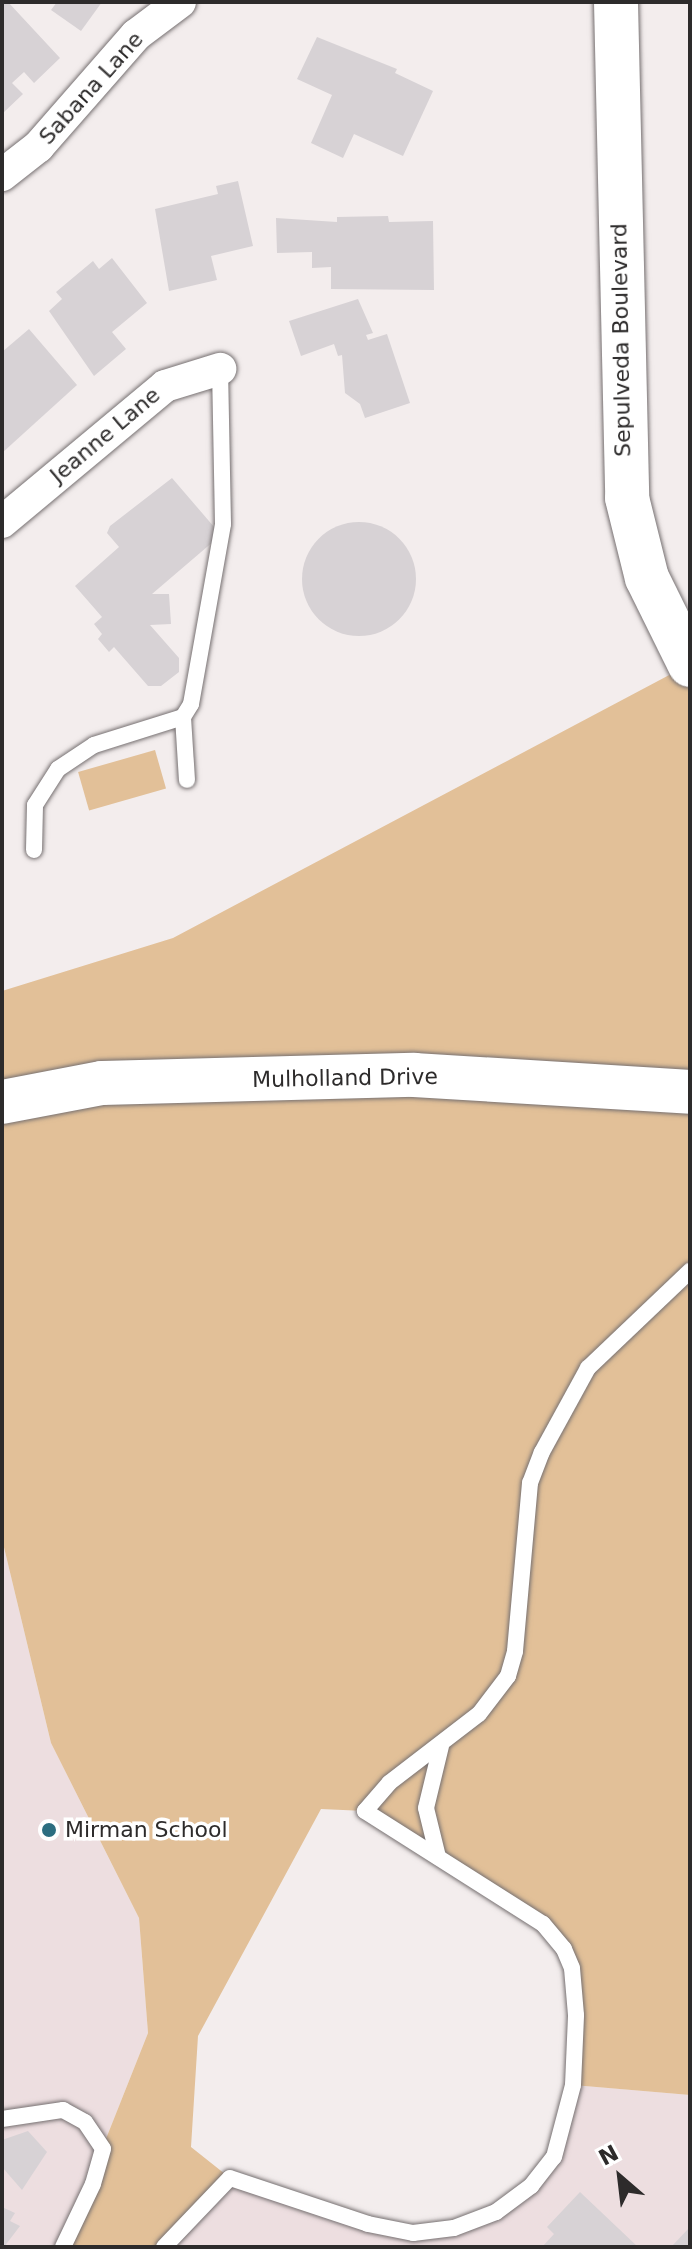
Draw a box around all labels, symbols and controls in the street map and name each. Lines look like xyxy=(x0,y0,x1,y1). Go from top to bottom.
street label: Sabana Lane xyxy=(34,26,148,150)
street label: Sepulveda Boulevard xyxy=(606,223,636,457)
street label: Jeanne Lane xyxy=(45,381,165,489)
street label: Mulholland Drive xyxy=(252,1063,438,1093)
place label: Mirman School xyxy=(65,1817,228,1843)
marker: Mirman School xyxy=(40,1821,58,1839)
north arrow xyxy=(580,2137,660,2217)
text: N xyxy=(594,2140,622,2171)

